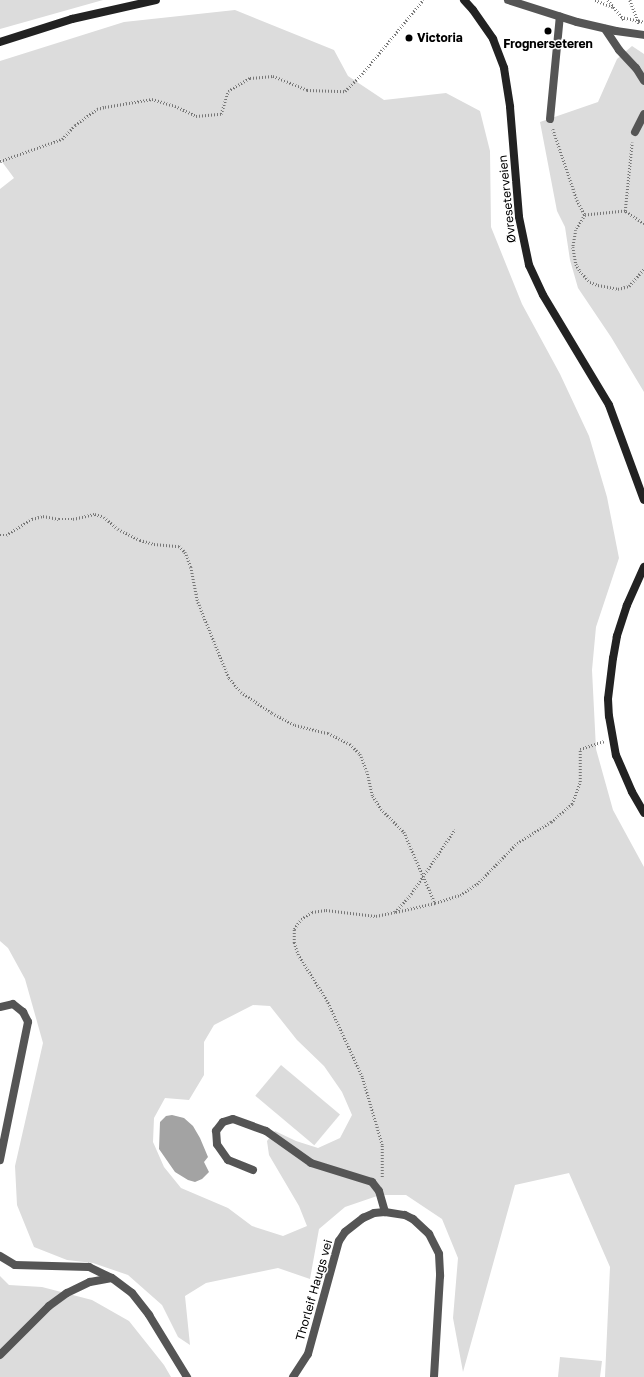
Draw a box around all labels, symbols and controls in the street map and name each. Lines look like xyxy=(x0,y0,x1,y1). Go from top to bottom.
marker: Frognerseteren xyxy=(543,26,553,36)
place label: Victoria xyxy=(417,31,463,45)
marker: Victoria xyxy=(404,33,414,43)
place label: Frognerseteren xyxy=(503,37,593,51)
street label: Øvreseterveien xyxy=(495,154,519,244)
street label: Thorleif Haugs vei xyxy=(293,1238,335,1342)

